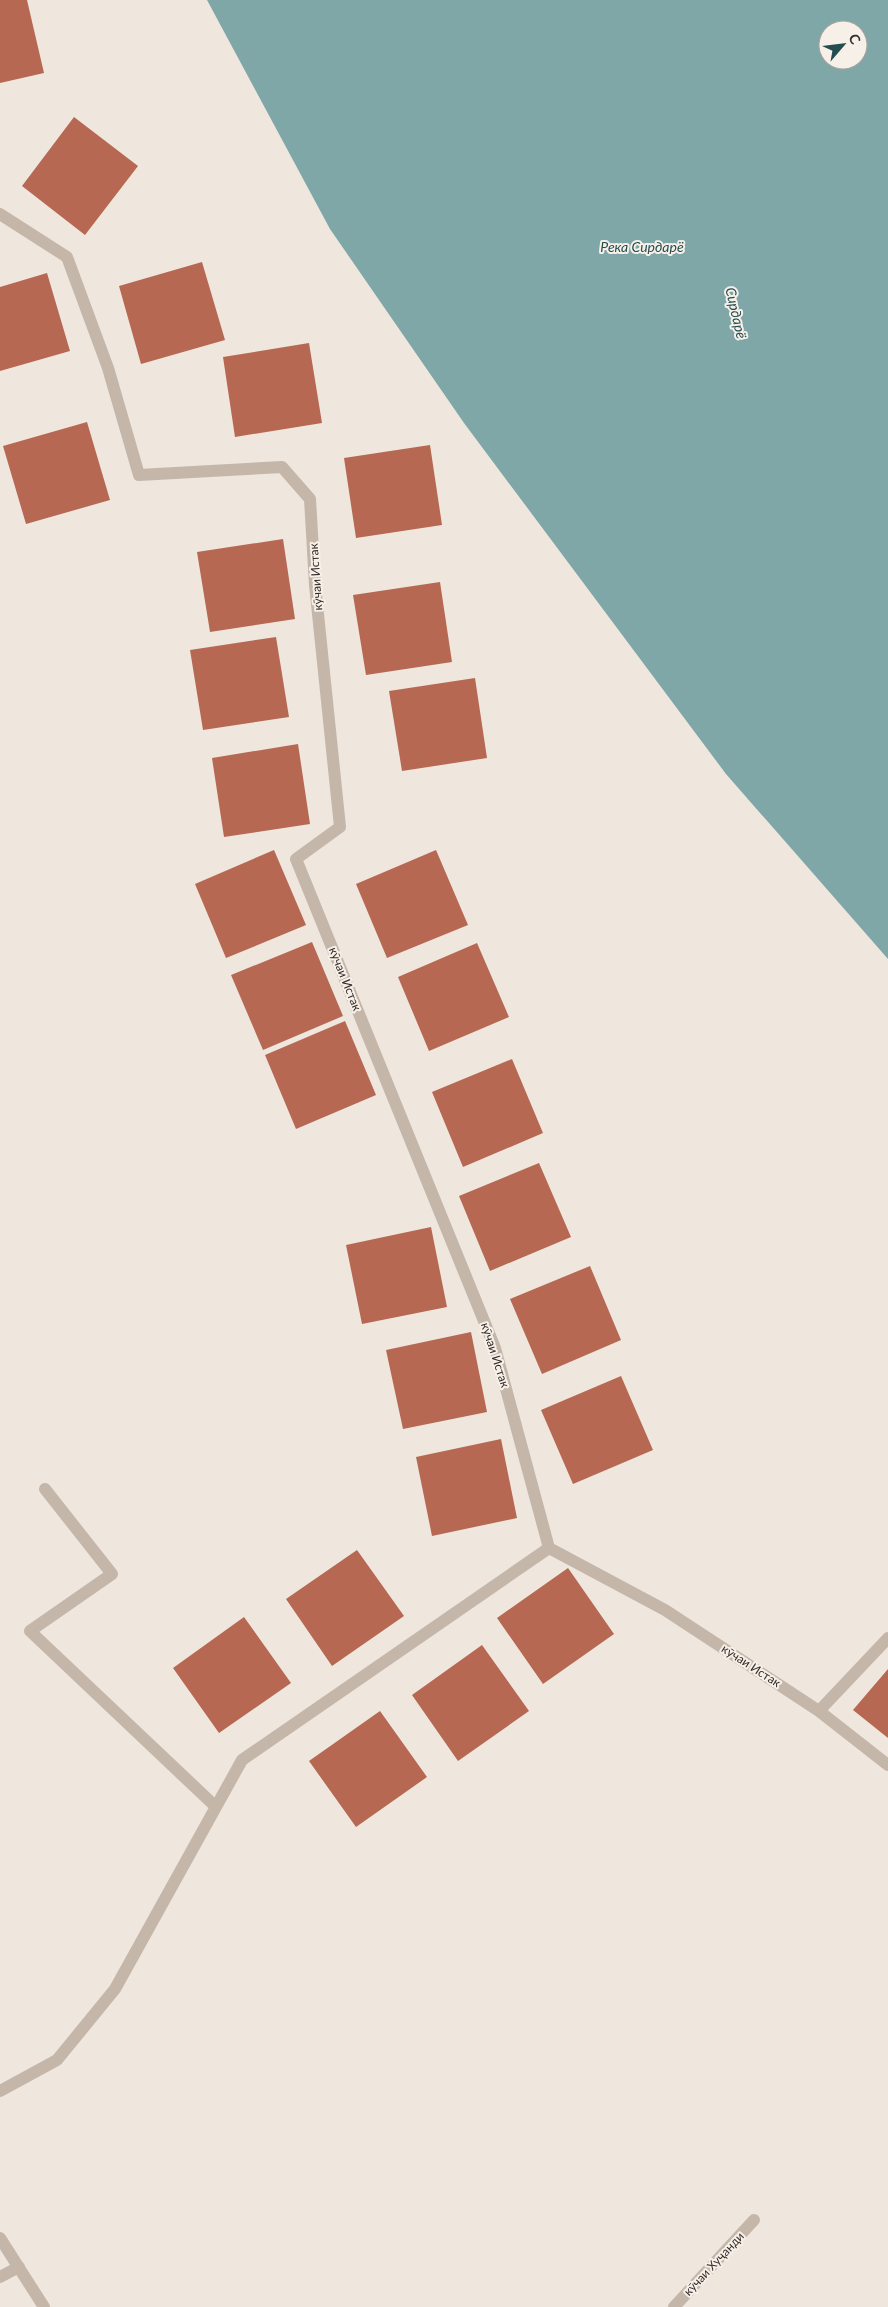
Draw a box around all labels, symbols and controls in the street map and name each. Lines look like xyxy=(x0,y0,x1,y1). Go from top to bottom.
north arrow xyxy=(818,20,868,70)
text: С xyxy=(845,31,865,47)
water label: Река Сирдарё xyxy=(600,238,684,255)
water label: Сирдарё xyxy=(722,286,751,340)
street label: кӯчаи Истак xyxy=(306,542,325,611)
street label: кӯчаи Истак xyxy=(326,945,365,1014)
street label: кӯчаи Истак xyxy=(478,1320,513,1390)
street label: кӯчаи Истак xyxy=(719,1641,784,1691)
street label: кӯчаи Хуҷанди xyxy=(680,2229,747,2299)

